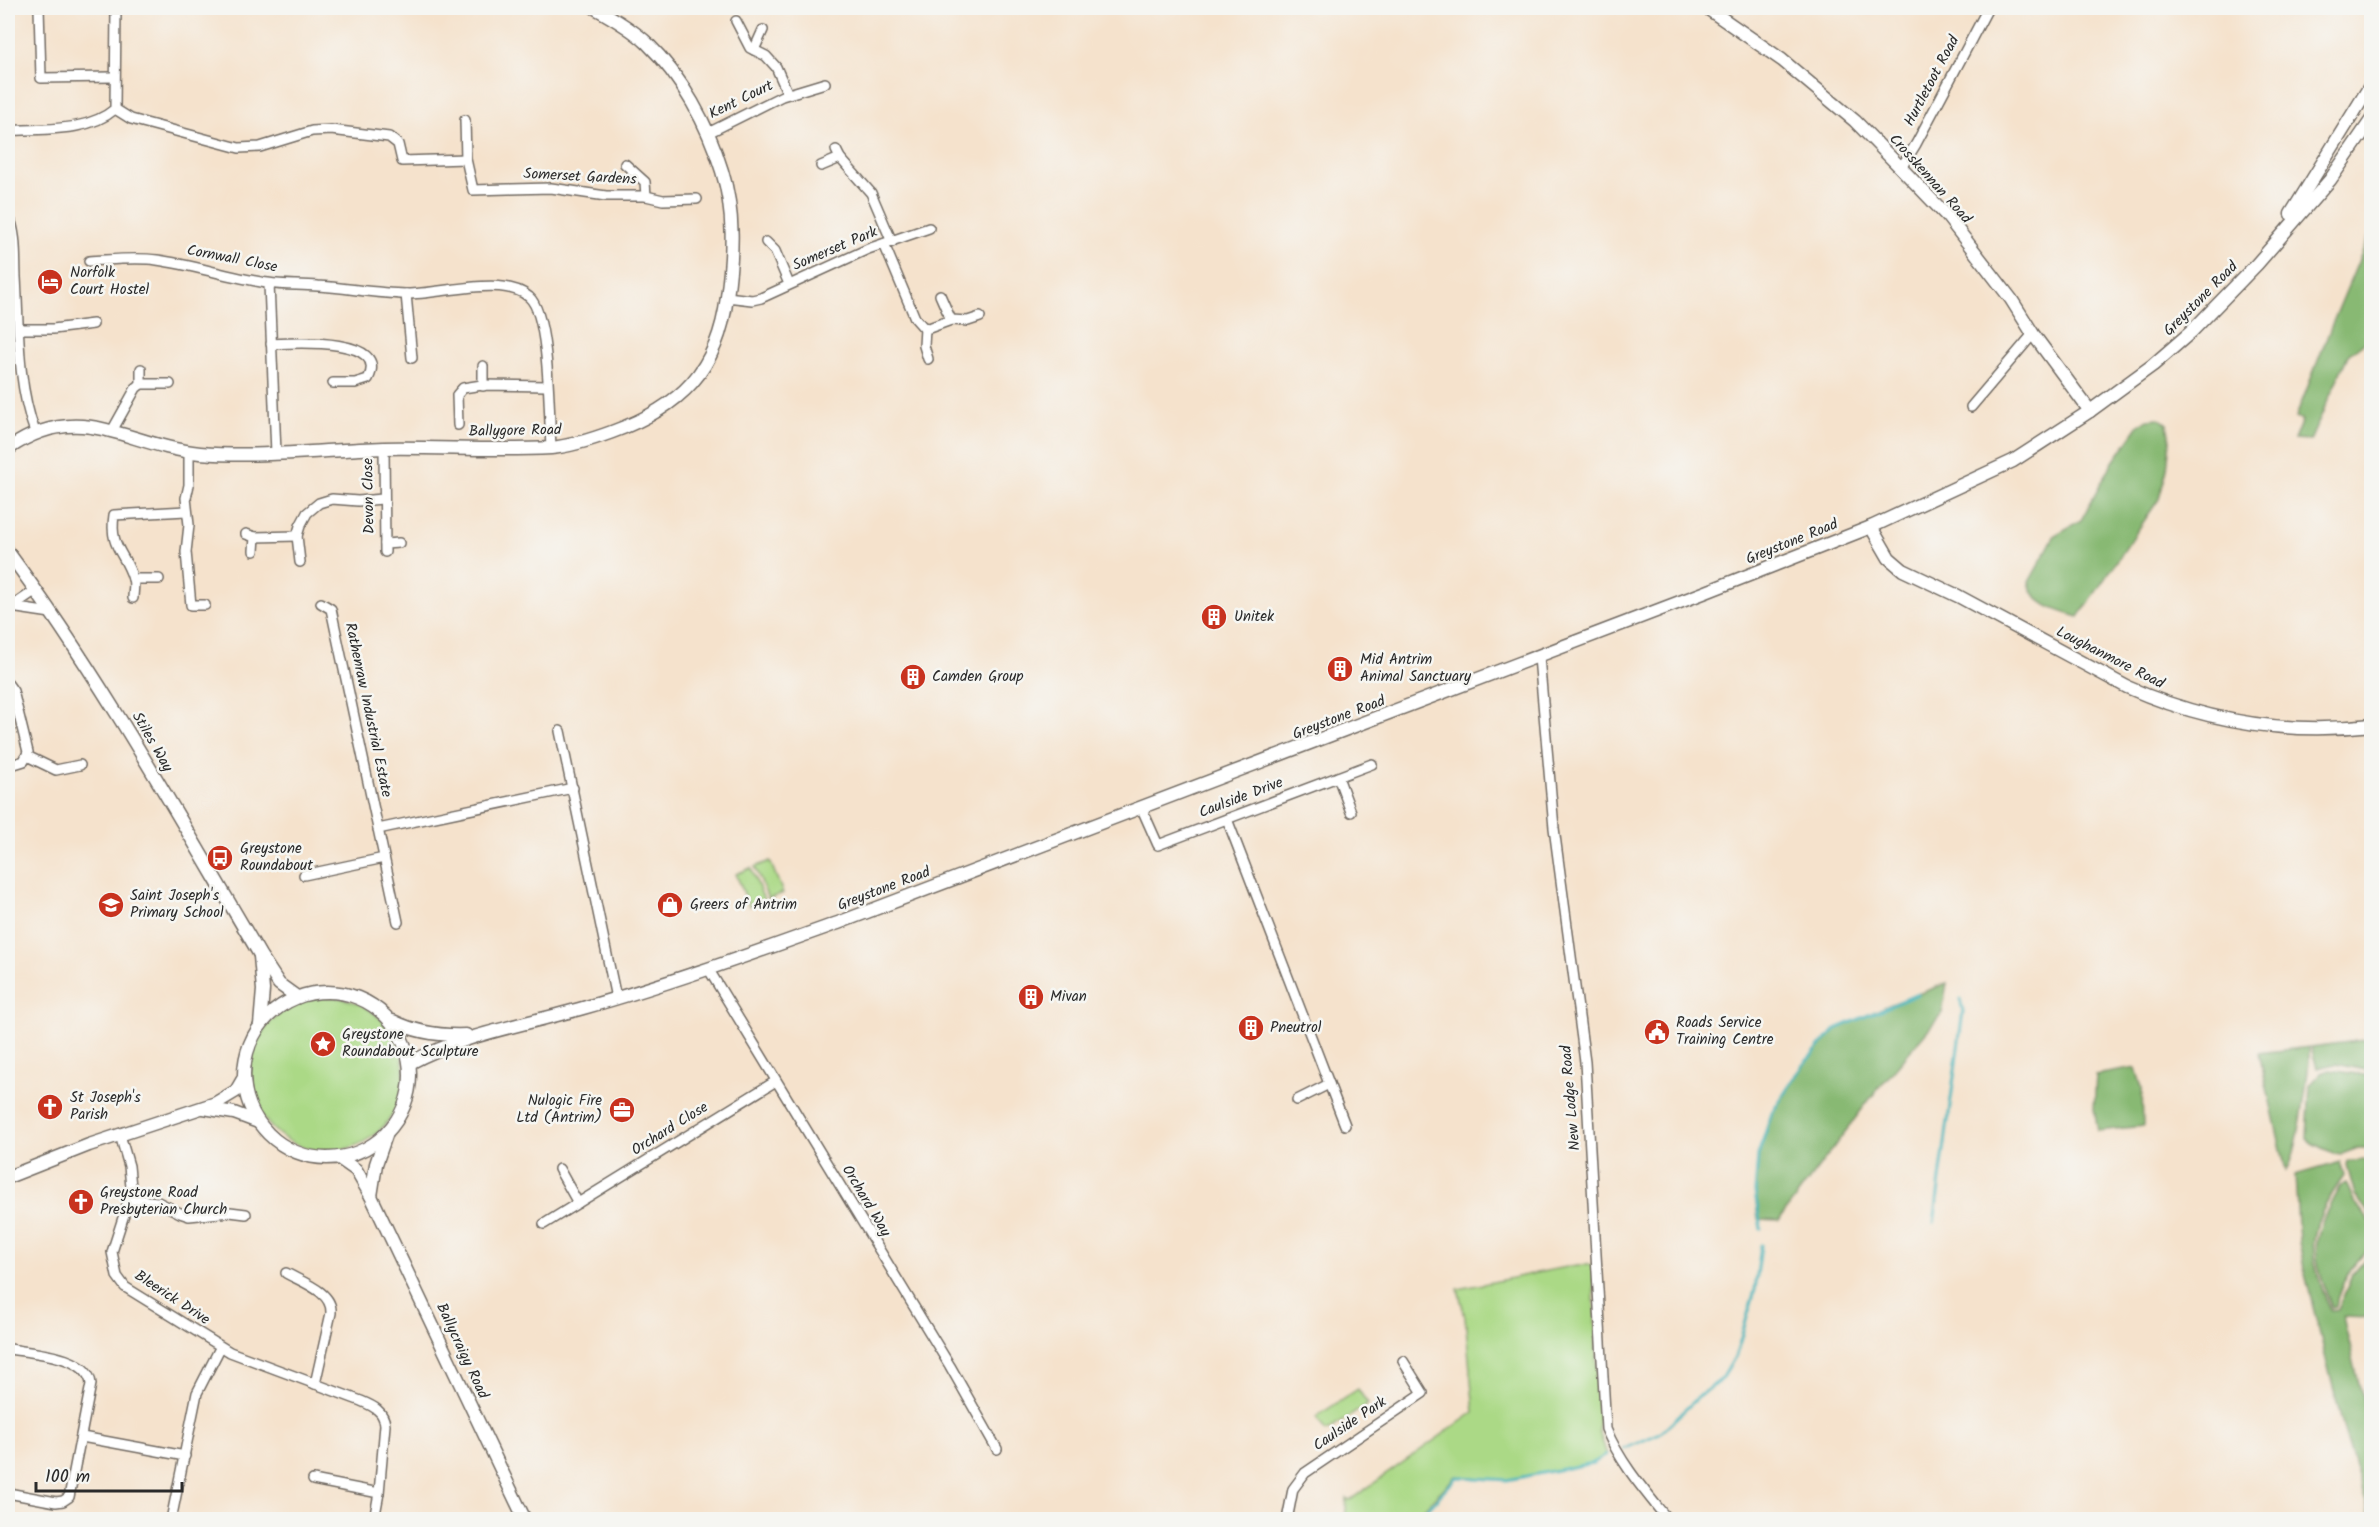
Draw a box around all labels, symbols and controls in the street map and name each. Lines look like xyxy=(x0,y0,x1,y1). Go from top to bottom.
street label: Hurtletoot Road xyxy=(1898,31,1966,131)
street label: Kent Court xyxy=(705,74,778,126)
street label: Crosskennan Road xyxy=(1883,128,1978,230)
street label: Somerset Gardens xyxy=(523,162,638,192)
street label: Somerset Park xyxy=(789,220,882,278)
street label: Cornwall Close xyxy=(185,238,280,280)
street label: Greystone Road xyxy=(2158,256,2244,342)
place label: Norfolk Court Hostel xyxy=(70,261,150,302)
hotel icon: Norfolk Court Hostel xyxy=(35,267,65,297)
street label: Ballygore Road xyxy=(468,418,562,444)
street label: Devon Close xyxy=(356,457,382,534)
street label: Greystone Road xyxy=(1742,512,1842,571)
building icon: Unitek xyxy=(1199,602,1229,632)
place label: Unitek xyxy=(1234,605,1275,629)
street label: Loughanmore Road xyxy=(2052,620,2169,696)
street label: Rathenraw Industrial Estate xyxy=(338,621,398,800)
place label: Mid Antrim Animal Sanctuary xyxy=(1360,648,1472,689)
building icon: Mid Antrim Animal Sanctuary xyxy=(1325,654,1355,684)
building icon: Camden Group xyxy=(898,662,928,692)
place label: Camden Group xyxy=(932,665,1024,689)
street label: Greystone Road xyxy=(1289,689,1389,747)
street label: Stiles Way xyxy=(125,707,179,777)
street label: Caulside Drive xyxy=(1195,771,1287,825)
place label: Greystone Roundabout xyxy=(240,837,313,878)
bus stop icon: Greystone Roundabout xyxy=(205,843,235,873)
street label: Greystone Road xyxy=(834,860,934,918)
place label: Saint Joseph's Primary School xyxy=(130,884,224,925)
school or university icon: Saint Joseph's Primary School xyxy=(96,890,126,920)
shop icon: Greers of Antrim xyxy=(655,890,685,920)
place label: Greers of Antrim xyxy=(690,893,797,917)
building icon: Mivan xyxy=(1016,982,1046,1012)
place label: Mivan xyxy=(1050,985,1087,1009)
place label: Roads Service Training Centre xyxy=(1676,1011,1774,1052)
building icon: Pneutrol xyxy=(1236,1013,1266,1043)
place label: Pneutrol xyxy=(1270,1016,1322,1040)
public building icon: Roads Service Training Centre xyxy=(1642,1017,1672,1047)
place label: Greystone Roundabout Sculpture xyxy=(342,1023,479,1064)
place icon: Greystone Roundabout Sculpture xyxy=(308,1029,338,1059)
street label: New Lodge Road xyxy=(1554,1044,1588,1152)
place label: St Joseph's Parish xyxy=(70,1086,141,1127)
place label: Nulogic Fire Ltd (Antrim) xyxy=(516,1089,602,1130)
church icon: St Joseph's Parish xyxy=(35,1092,65,1122)
office icon: Nulogic Fire Ltd (Antrim) xyxy=(607,1095,637,1125)
street label: Orchard Close xyxy=(627,1096,713,1162)
street label: Orchard Way xyxy=(835,1160,897,1242)
place label: Greystone Road Presbyterian Church xyxy=(100,1181,227,1222)
church icon: Greystone Road Presbyterian Church xyxy=(66,1187,96,1217)
street label: Bleerick Drive xyxy=(129,1264,215,1332)
street label: Ballycraigy Road xyxy=(429,1299,495,1403)
street label: Caulside Park xyxy=(1308,1390,1392,1458)
scale bar xyxy=(36,1455,182,1493)
text: 100 m xyxy=(45,1463,90,1492)

